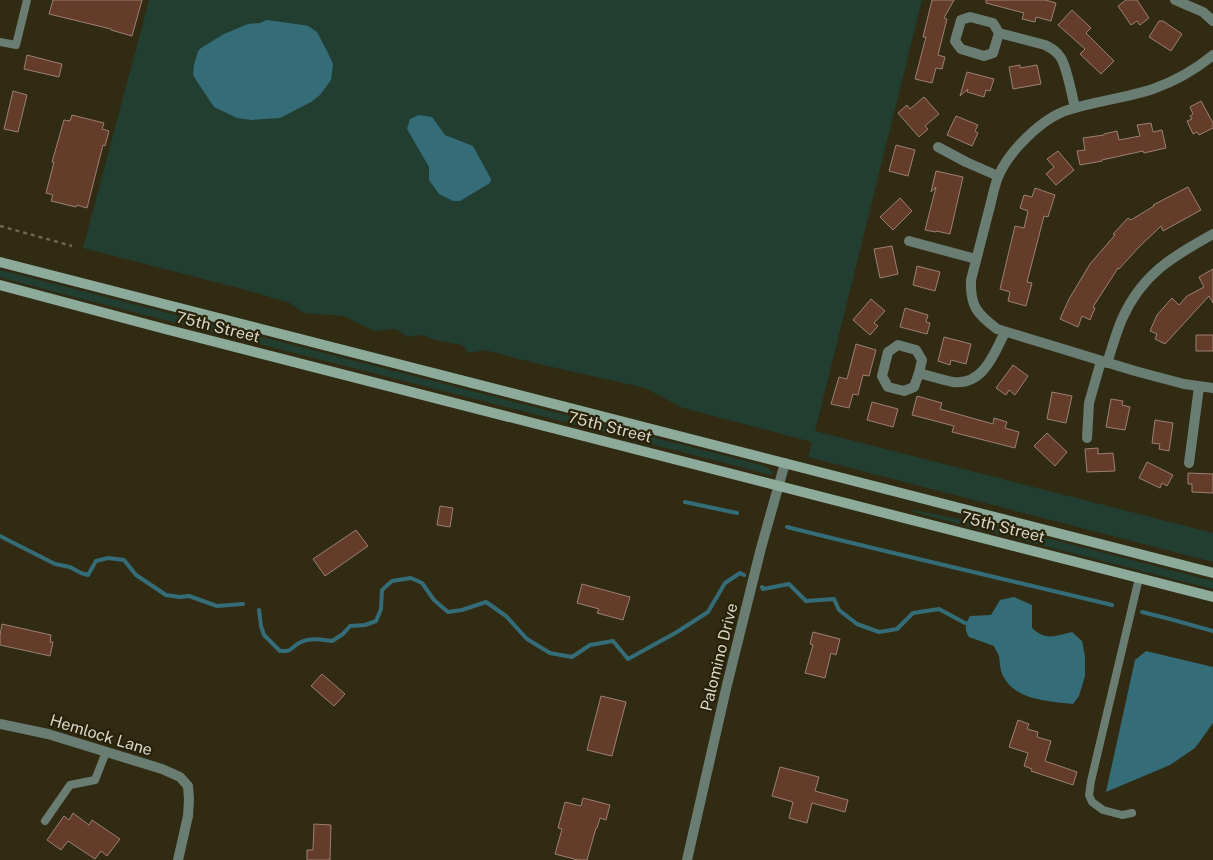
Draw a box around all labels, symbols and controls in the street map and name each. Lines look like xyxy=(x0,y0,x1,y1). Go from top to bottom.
street label: 75th Street xyxy=(174,307,262,347)
street label: 75th Street xyxy=(566,407,654,447)
street label: 75th Street xyxy=(959,507,1047,547)
street label: Palomino Drive xyxy=(696,601,742,713)
street label: Hemlock Lane xyxy=(47,710,155,760)

